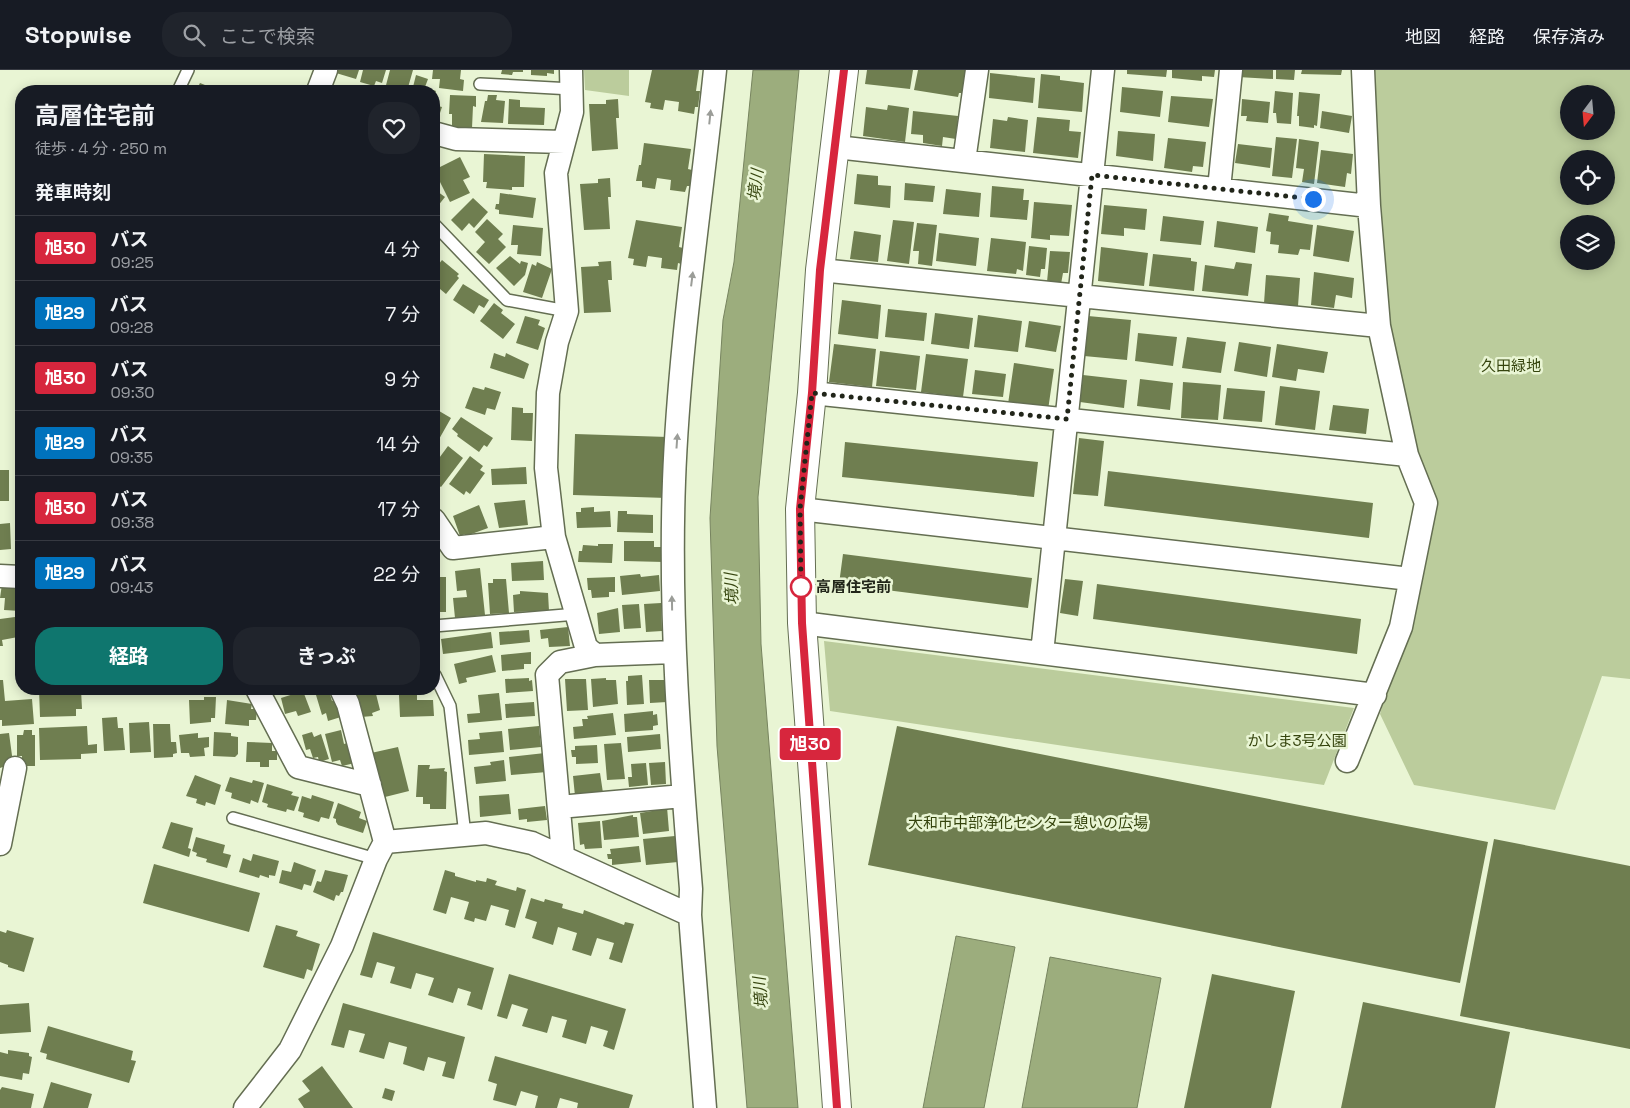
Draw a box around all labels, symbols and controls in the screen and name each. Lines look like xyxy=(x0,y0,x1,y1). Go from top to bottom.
search box xyxy=(162,12,512,57)
text: Stopwise xyxy=(25,19,132,50)
icon: search xyxy=(180,21,208,49)
text: ここで検索 xyxy=(220,24,315,49)
text: 地図 xyxy=(1405,25,1441,48)
text: 経路 xyxy=(1469,25,1505,48)
text: 保存済み xyxy=(1533,25,1605,48)
north arrow xyxy=(1560,85,1615,140)
map controls xyxy=(1560,85,1615,270)
text: 高層住宅前 xyxy=(35,100,155,131)
button: heart xyxy=(368,102,420,154)
one-way arrow xyxy=(706,109,714,125)
text: 徒歩 · 4 分 · 250 m xyxy=(35,138,167,159)
button: locate xyxy=(1560,150,1615,205)
water label: 境川 xyxy=(743,166,768,202)
text: 発車時刻 xyxy=(35,180,111,205)
your location xyxy=(1301,187,1326,212)
button: layers xyxy=(1560,215,1615,270)
text: バス xyxy=(111,227,149,252)
text: 旭30 xyxy=(45,236,86,259)
text: 4 分 xyxy=(384,237,420,262)
text: 09:25 xyxy=(111,252,154,273)
one-way arrow xyxy=(688,270,696,286)
text: バス xyxy=(110,292,148,317)
text: 旭29 xyxy=(45,301,85,324)
text: 7 分 xyxy=(385,302,420,327)
text: 09:28 xyxy=(110,317,153,338)
park label: 久田緑地 xyxy=(1481,356,1541,375)
text: バス xyxy=(111,357,149,382)
text: 旭30 xyxy=(45,366,86,389)
text: 9 分 xyxy=(384,367,420,392)
text: 09:30 xyxy=(111,382,155,403)
text: バス xyxy=(110,422,148,447)
text: 旭29 xyxy=(45,431,85,454)
text: 14 分 xyxy=(376,432,420,457)
one-way arrow xyxy=(673,432,681,448)
text: 09:35 xyxy=(110,447,153,468)
text: バス xyxy=(111,487,149,512)
text: 旭30 xyxy=(45,496,86,519)
text: 17 分 xyxy=(377,497,420,522)
text: 09:38 xyxy=(111,512,154,533)
text: バス xyxy=(110,552,148,577)
text: 旭29 xyxy=(45,561,85,584)
text: 22 分 xyxy=(373,562,420,587)
water label: 境川 xyxy=(720,570,743,606)
marker: 高層住宅前 xyxy=(790,576,812,598)
text: 09:43 xyxy=(110,577,154,598)
place label: 高層住宅前 xyxy=(816,577,891,596)
one-way arrow xyxy=(668,595,676,611)
button: 経路 xyxy=(35,627,223,685)
button: きっぷ xyxy=(233,627,420,685)
line badge: 旭30 xyxy=(781,728,839,760)
park label: かしま3号公園 xyxy=(1247,731,1347,750)
text: 旭30 xyxy=(790,732,830,755)
park label: 大和市中部浄化センター憩いの広場 xyxy=(908,813,1148,832)
water label: 境川 xyxy=(748,974,772,1010)

